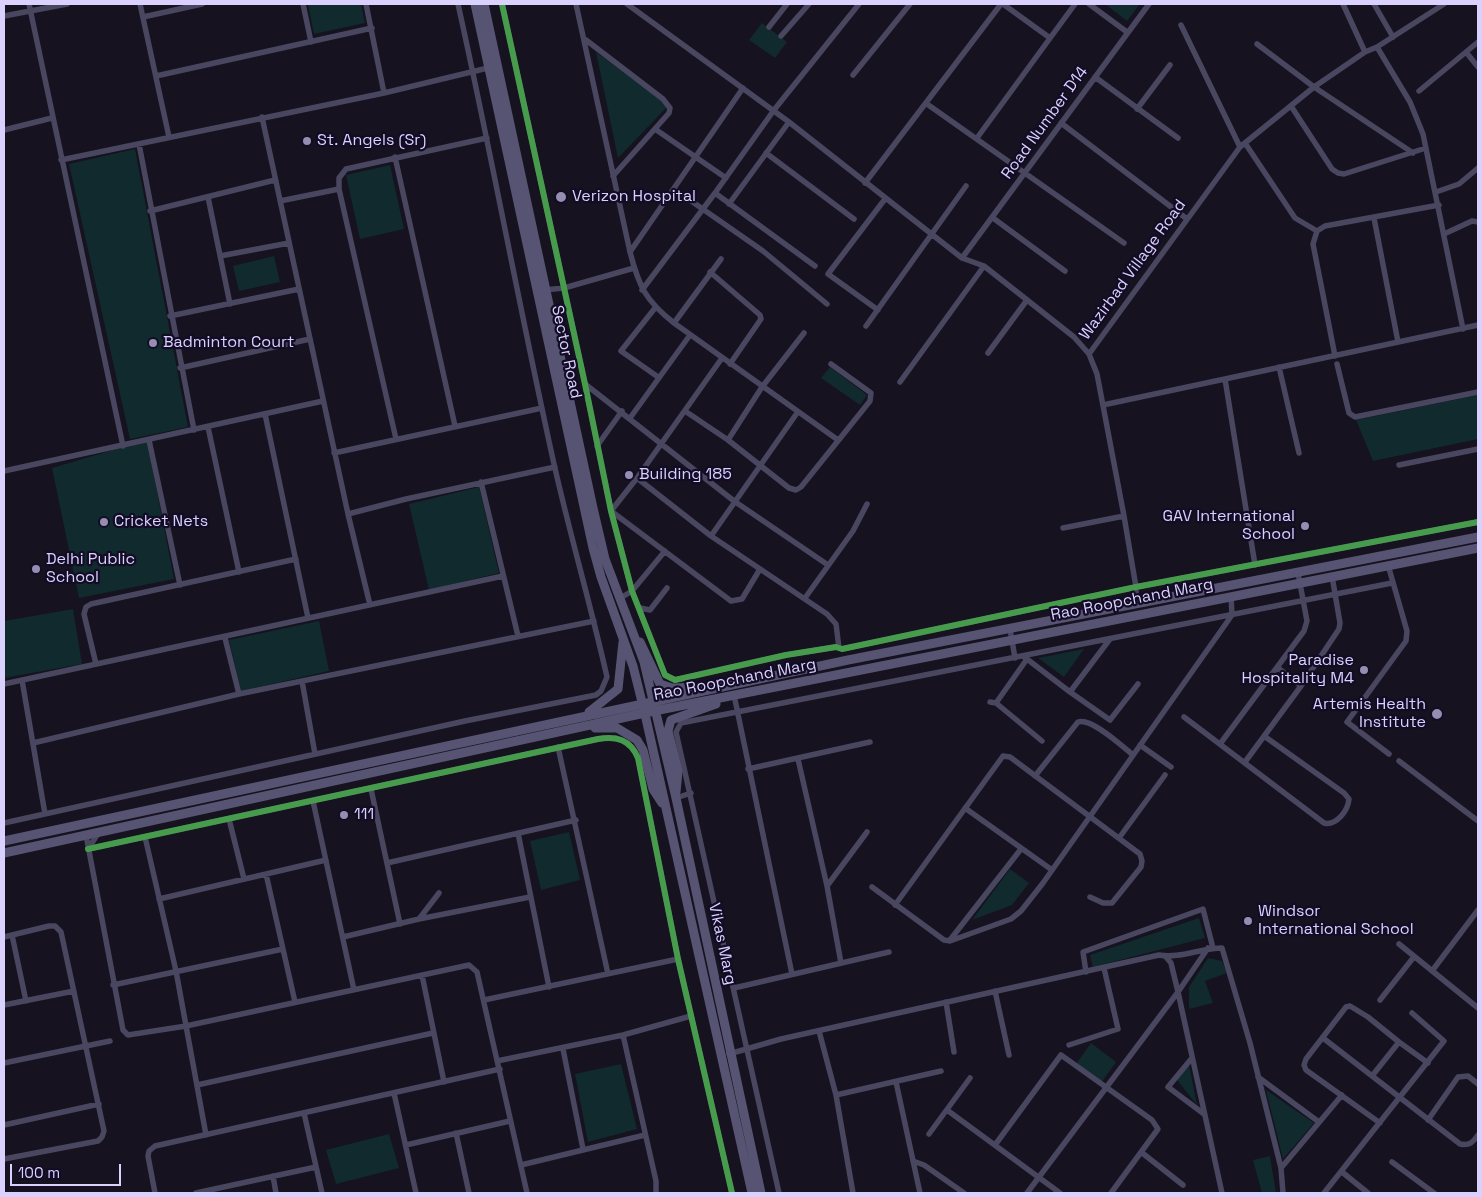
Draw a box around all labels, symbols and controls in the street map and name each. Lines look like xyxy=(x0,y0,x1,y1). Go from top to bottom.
street label: Road Number D14 xyxy=(998,63,1092,183)
place label: St. Angels (Sr) xyxy=(317,131,426,151)
marker: St. Angels (Sr) xyxy=(301,135,313,147)
place label: Verizon Hospital xyxy=(572,187,696,207)
marker: Verizon Hospital xyxy=(554,190,568,204)
street label: Wazirbad Village Road xyxy=(1076,196,1190,344)
street label: Sector Road xyxy=(547,304,585,400)
place label: Badminton Court xyxy=(163,333,294,353)
marker: Badminton Court xyxy=(147,337,159,349)
place label: Building 185 xyxy=(639,465,732,485)
marker: Building 185 xyxy=(623,469,635,481)
place label: GAV International School xyxy=(1163,507,1295,545)
place label: Cricket Nets xyxy=(114,512,208,532)
marker: Cricket Nets xyxy=(98,516,110,528)
marker: GAV International School xyxy=(1299,520,1311,532)
place label: Delhi Public School xyxy=(46,550,135,588)
marker: Delhi Public School xyxy=(30,563,42,575)
street label: Rao Roopchand Marg xyxy=(1049,575,1215,625)
place label: Paradise Hospitality M4 xyxy=(1242,651,1354,689)
street label: Rao Roopchand Marg xyxy=(652,655,818,705)
marker: Paradise Hospitality M4 xyxy=(1358,664,1370,676)
place label: Artemis Health Institute xyxy=(1313,695,1426,733)
marker: Artemis Health Institute xyxy=(1430,707,1444,721)
place label: 111 xyxy=(354,805,374,825)
marker: 111 xyxy=(338,809,350,821)
street label: Vikas Marg xyxy=(704,901,740,987)
place label: Windsor International School xyxy=(1258,902,1414,940)
marker: Windsor International School xyxy=(1242,915,1254,927)
scale bar xyxy=(12,1154,124,1186)
text: 100 m xyxy=(18,1163,60,1182)

